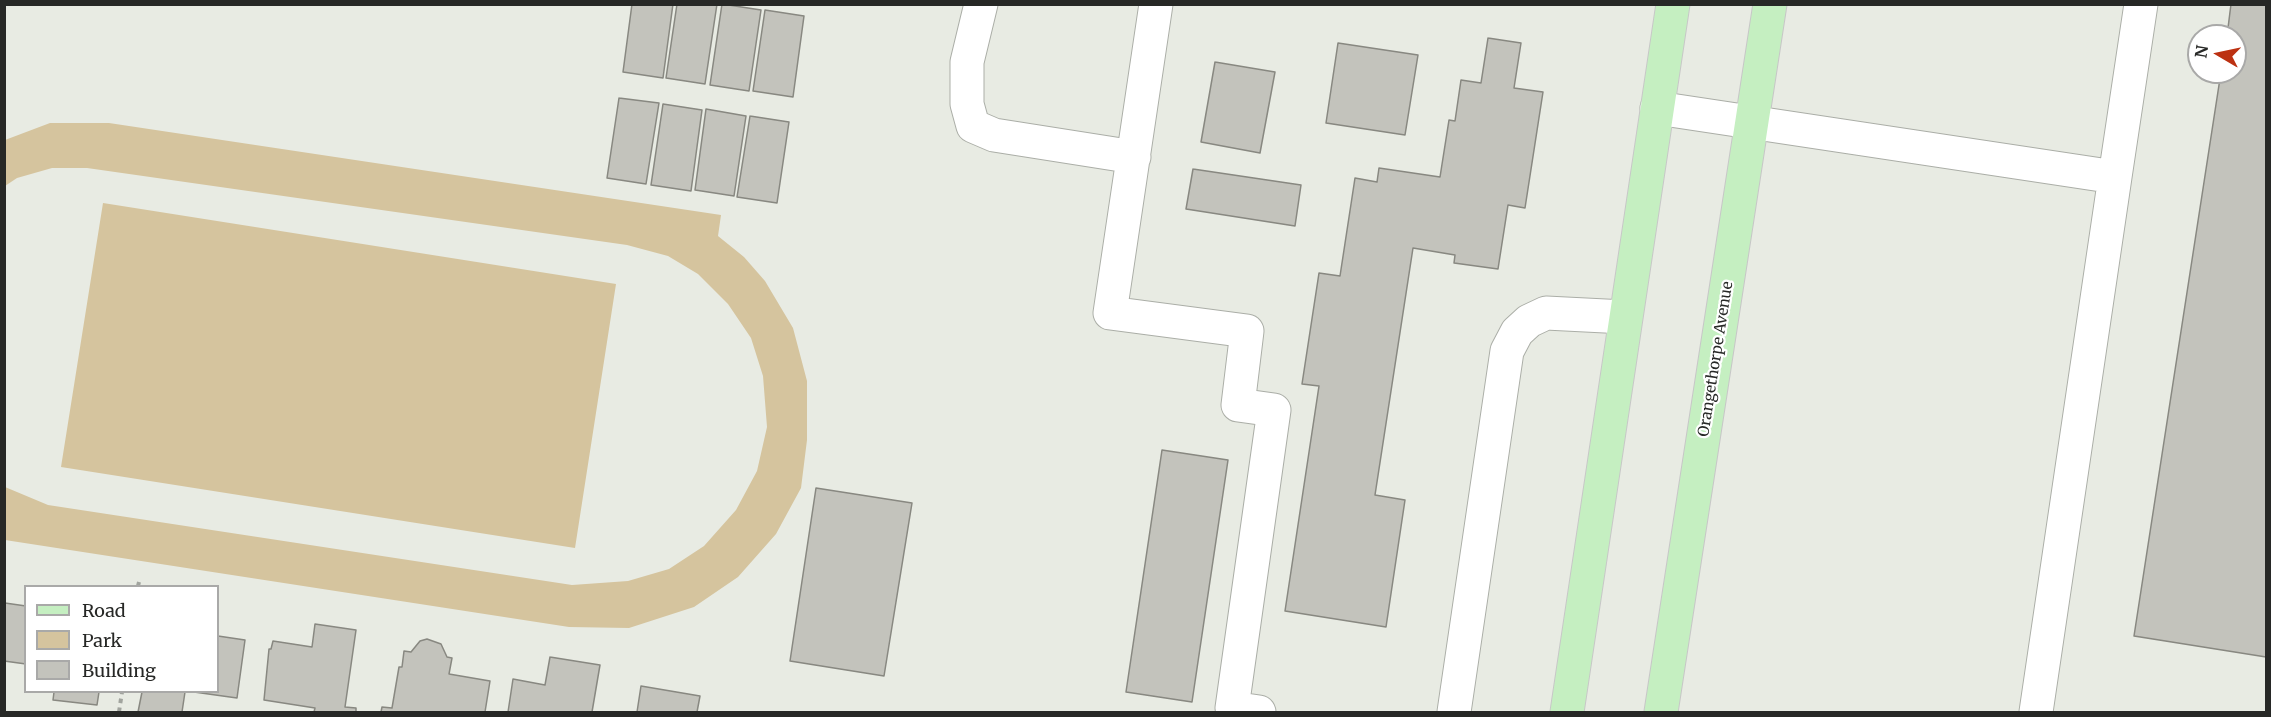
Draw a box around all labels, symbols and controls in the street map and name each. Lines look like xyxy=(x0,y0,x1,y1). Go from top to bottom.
north arrow xyxy=(2187,24,2247,84)
text: N xyxy=(2190,44,2212,59)
street label: Orangethorpe Avenue xyxy=(1695,280,1737,438)
legend xyxy=(24,585,219,693)
text: Road xyxy=(82,599,126,622)
text: Park xyxy=(82,629,122,652)
text: Building xyxy=(82,659,156,682)

